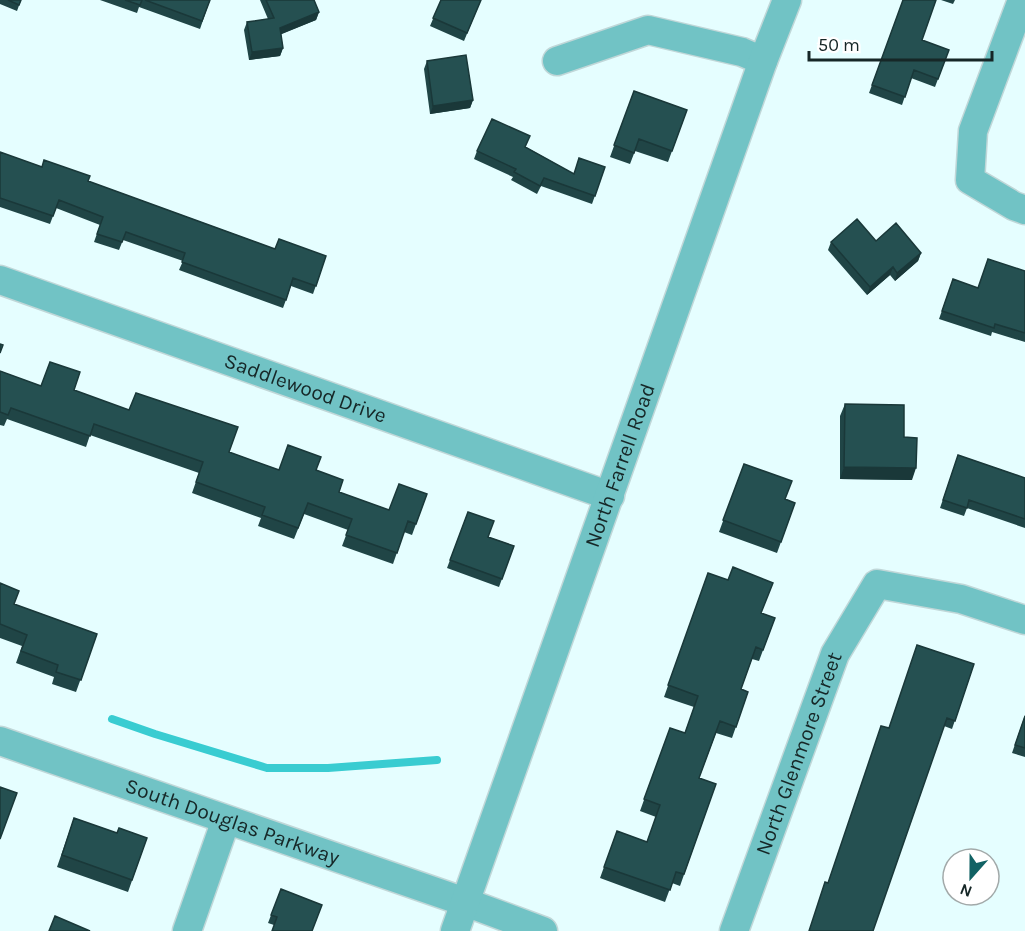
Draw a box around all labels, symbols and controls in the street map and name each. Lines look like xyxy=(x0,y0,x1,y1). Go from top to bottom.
scale bar xyxy=(809,24,992,62)
text: 50 m xyxy=(818,34,860,56)
street label: Saddlewood Drive xyxy=(221,348,390,428)
street label: North Farrell Road xyxy=(580,380,660,551)
street label: North Glenmore Street xyxy=(751,649,847,858)
street label: South Douglas Parkway xyxy=(122,773,343,870)
north arrow xyxy=(941,847,1001,907)
text: N xyxy=(957,880,975,901)

